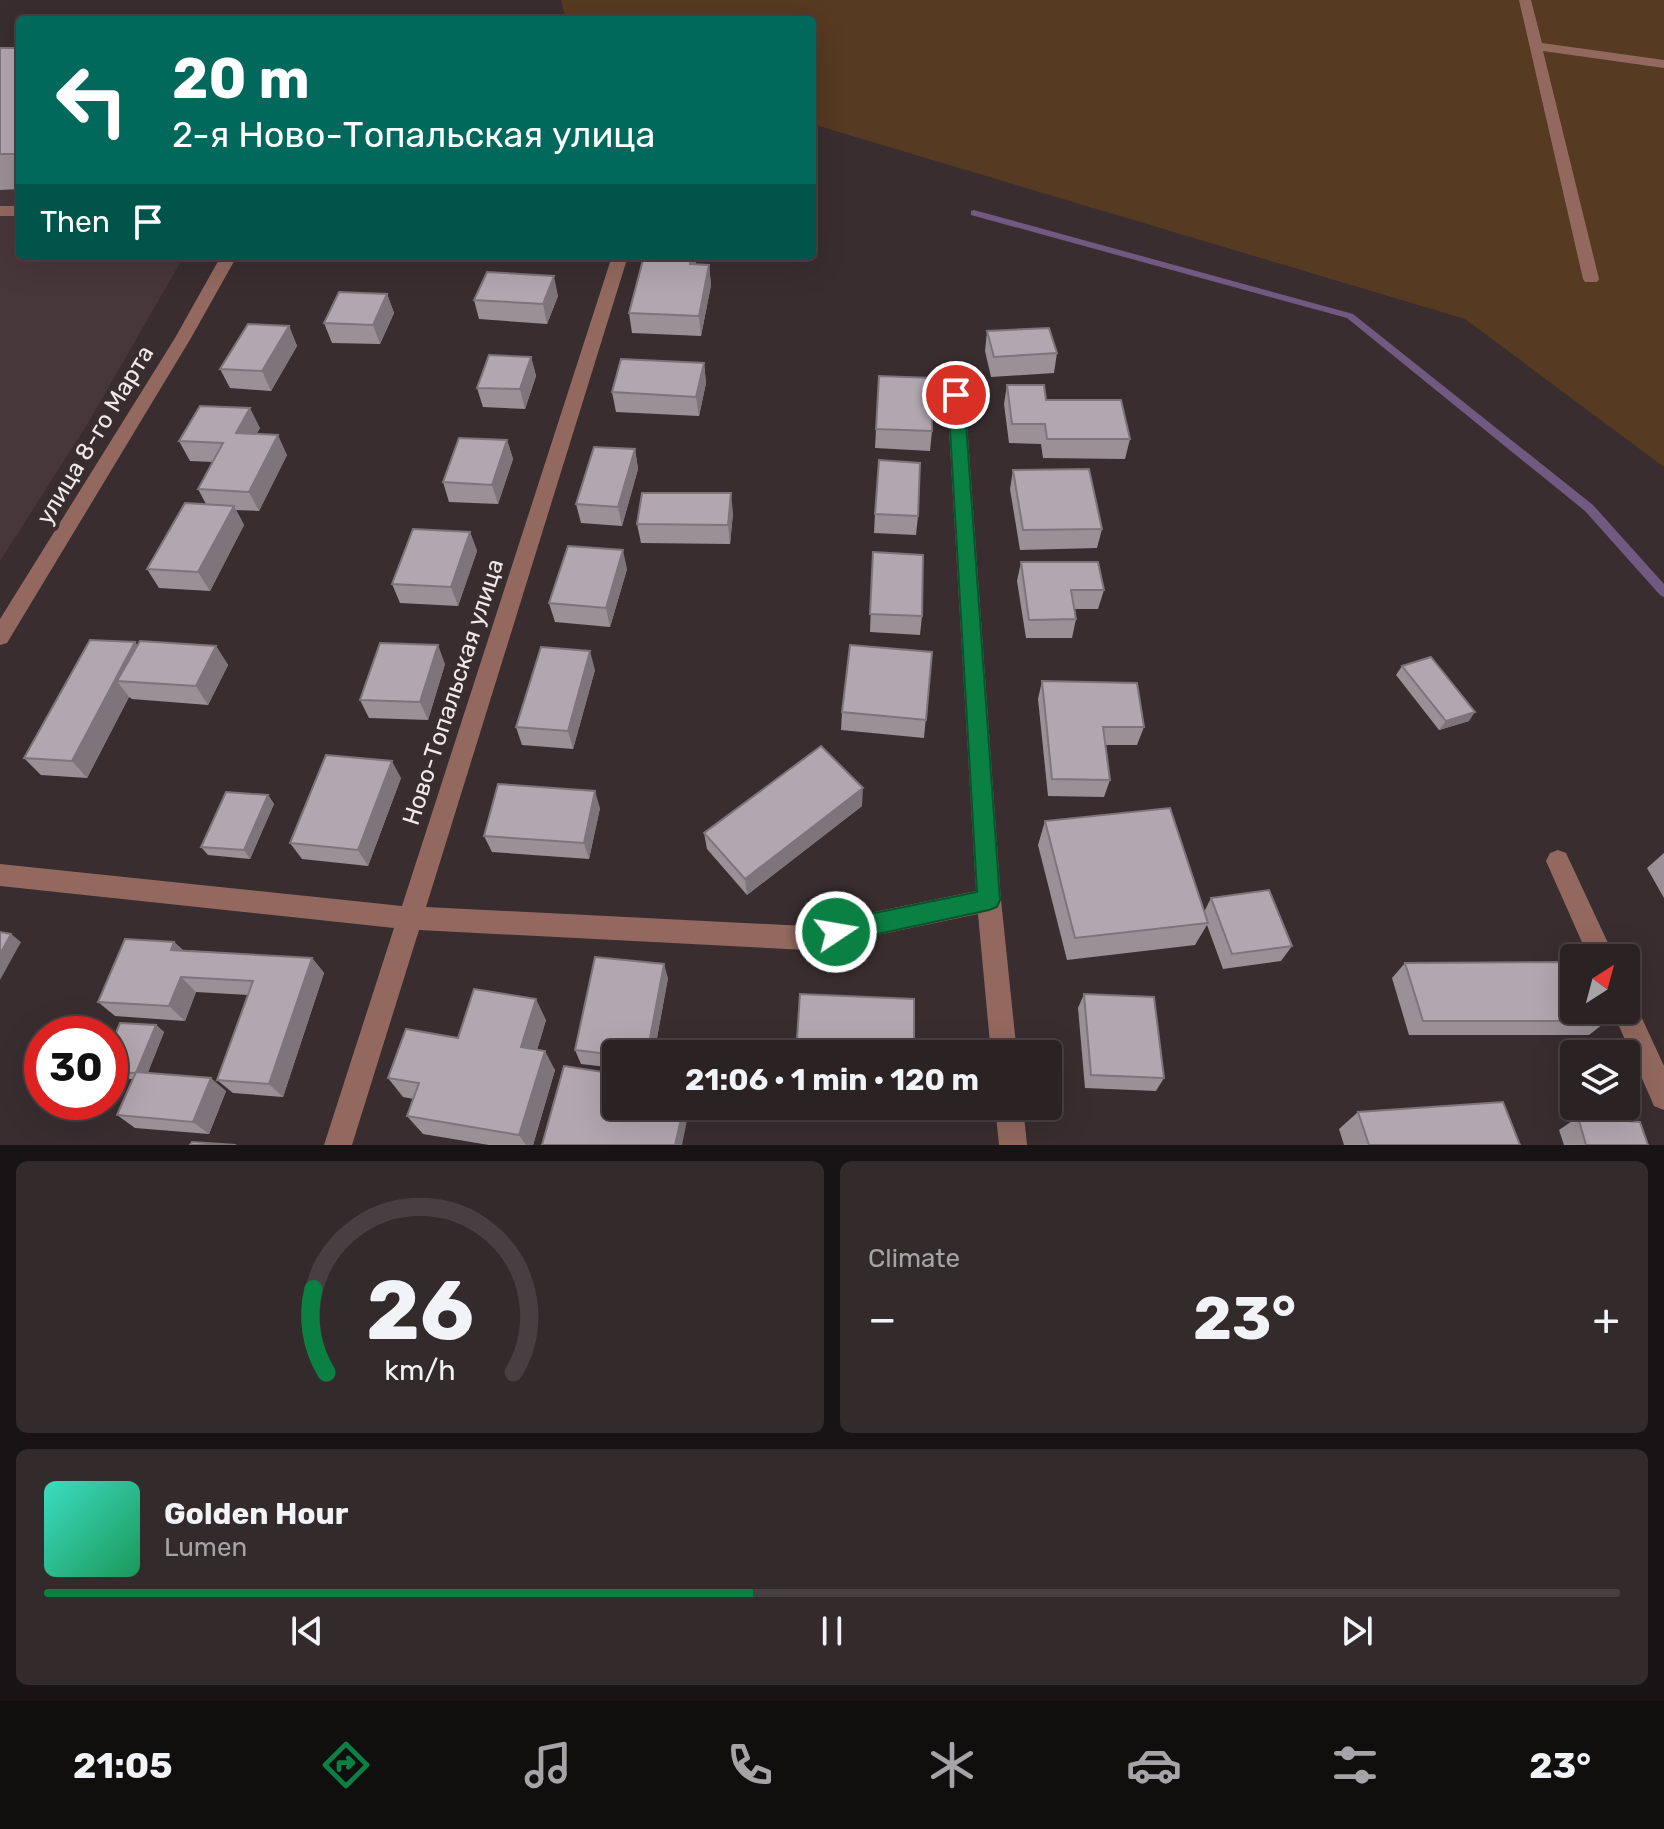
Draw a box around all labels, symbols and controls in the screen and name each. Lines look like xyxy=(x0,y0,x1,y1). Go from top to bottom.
text: 20 m xyxy=(172,46,310,112)
icon: left xyxy=(40,48,144,152)
text: 2-я Ново-Топальская улица xyxy=(172,113,655,156)
icon: arrive xyxy=(126,200,170,244)
text: Then xyxy=(40,204,110,240)
street label: улица 8-го Марта xyxy=(31,341,159,529)
pin xyxy=(922,361,990,429)
icon: arrive xyxy=(934,373,978,417)
street label: Ново-Топальская улица xyxy=(397,555,509,829)
position arrow xyxy=(794,890,878,974)
north arrow xyxy=(1560,944,1640,1024)
map controls xyxy=(1560,944,1640,1120)
speed limit sign: 30 xyxy=(24,1016,128,1120)
button: layers xyxy=(1560,1040,1640,1120)
text: 21:06 · 1 min · 120 m xyxy=(685,1062,979,1098)
text: Climate xyxy=(868,1243,960,1274)
text: 26 xyxy=(366,1261,474,1360)
text: 23° xyxy=(1193,1283,1296,1354)
text: − xyxy=(868,1293,897,1345)
text: + xyxy=(1593,1293,1620,1345)
text: km/h xyxy=(384,1353,456,1387)
text: Golden Hour xyxy=(164,1496,348,1532)
text: Lumen xyxy=(164,1532,247,1563)
icon: previous xyxy=(285,1609,329,1653)
icon: pause xyxy=(810,1609,854,1653)
icon: next xyxy=(1335,1609,1379,1653)
icon: directions xyxy=(318,1737,374,1793)
icon: music xyxy=(520,1737,576,1793)
icon: phone xyxy=(722,1737,778,1793)
icon: climate xyxy=(924,1737,980,1793)
icon: car xyxy=(1126,1737,1182,1793)
icon: filters xyxy=(1327,1737,1383,1793)
text: 21:05 xyxy=(73,1744,172,1787)
text: 23° xyxy=(1529,1744,1591,1787)

